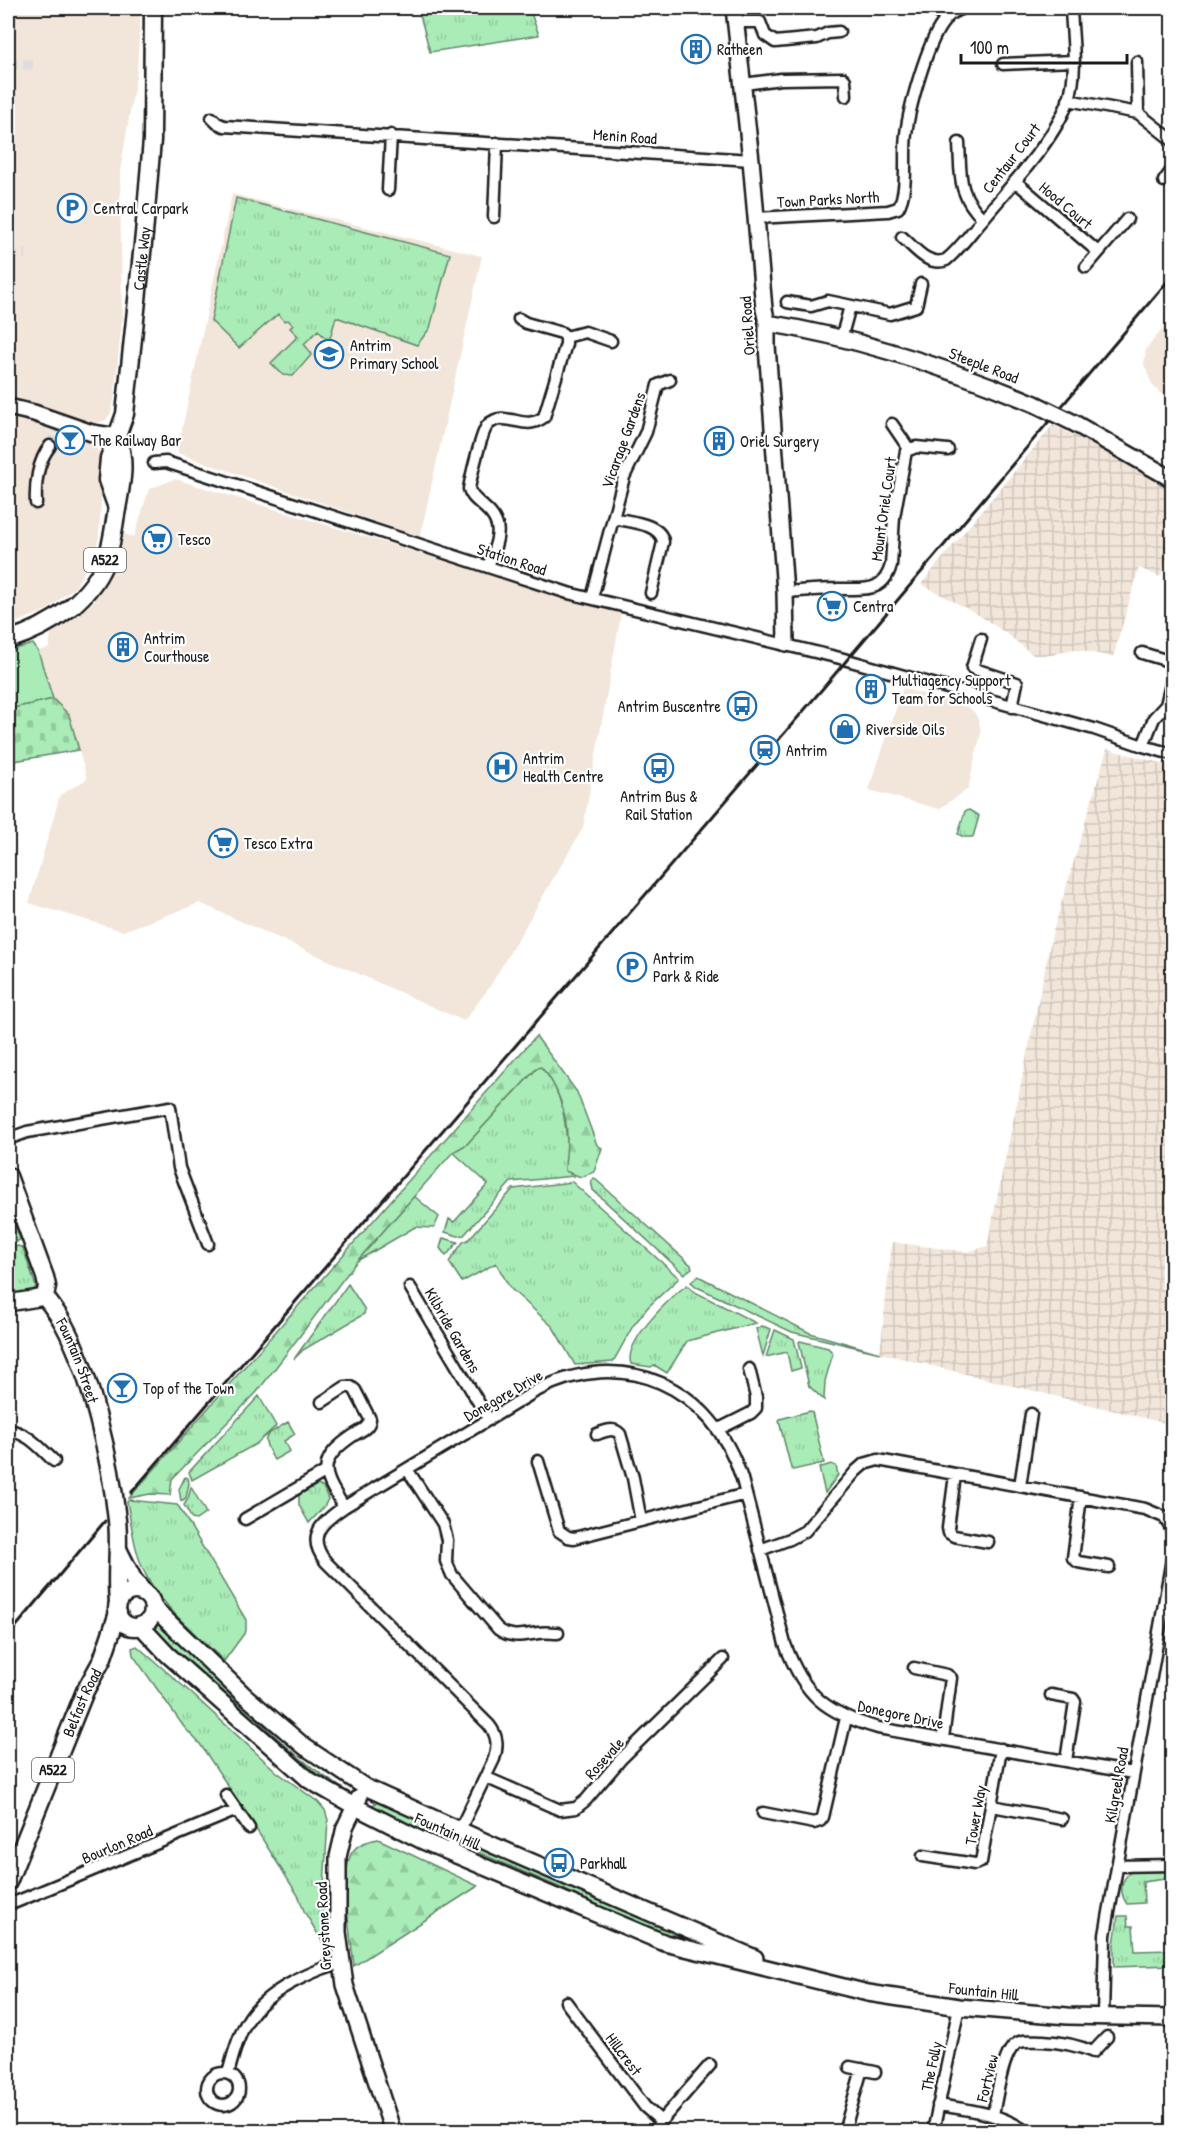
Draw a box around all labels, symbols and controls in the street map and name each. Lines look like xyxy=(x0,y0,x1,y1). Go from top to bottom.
scale bar xyxy=(961,27,1128,65)
building icon: Ratheen xyxy=(680,33,712,65)
text: 100 m xyxy=(970,35,1009,60)
place label: Ratheen xyxy=(717,38,763,60)
street label: Centaur Court xyxy=(977,118,1046,198)
street label: Menin Road xyxy=(592,123,658,149)
street label: Hood Court xyxy=(1035,176,1098,234)
street label: Town Parks North xyxy=(776,185,880,213)
parking icon: Central Carpark xyxy=(56,192,88,224)
place label: Central Carpark xyxy=(93,197,189,219)
street label: Castle Way xyxy=(127,226,156,291)
street label: Oriel Road xyxy=(734,296,760,356)
place label: Antrim Primary School xyxy=(350,334,439,374)
school or university icon: Antrim Primary School xyxy=(313,338,345,370)
street label: Steeple Road xyxy=(946,342,1022,388)
street label: Vicarage Gardens xyxy=(595,389,651,491)
bar icon: The Railway Bar xyxy=(54,424,86,456)
building icon: Oriel Surgery xyxy=(703,425,735,457)
place label: The Railway Bar xyxy=(91,429,181,451)
place label: Oriel Surgery xyxy=(740,430,819,452)
street label: Mount Oriel Court xyxy=(865,455,901,563)
supermarket icon: Tesco xyxy=(141,523,173,555)
place label: Tesco xyxy=(178,528,211,550)
street label: Station Road xyxy=(474,537,550,581)
road number: A522 xyxy=(84,548,126,572)
supermarket icon: Centra xyxy=(816,590,848,622)
place label: Centra xyxy=(853,595,893,617)
place label: Antrim Courthouse xyxy=(144,627,210,667)
building icon: Antrim Courthouse xyxy=(107,631,139,663)
place label: Multiagency Support Team for Schools xyxy=(892,669,1011,709)
building icon: Multiagency Support Team for Schools xyxy=(855,673,887,705)
bus stop icon: Antrim Buscentre xyxy=(726,690,758,722)
place label: Antrim Buscentre xyxy=(618,695,722,717)
shop icon: Riverside Oils xyxy=(829,713,861,745)
place label: Riverside Oils xyxy=(866,718,945,740)
station icon: Antrim xyxy=(749,734,781,766)
place label: Antrim xyxy=(786,739,827,761)
place label: Antrim Health Centre xyxy=(523,747,604,787)
hospital icon: Antrim Health Centre xyxy=(486,751,518,783)
bus stop icon: Antrim Bus & Rail Station xyxy=(643,752,675,784)
place label: Antrim Bus & Rail Station xyxy=(620,785,698,825)
supermarket icon: Tesco Extra xyxy=(207,827,239,859)
place label: Tesco Extra xyxy=(244,832,313,854)
place label: Antrim Park & Ride xyxy=(653,947,720,987)
parking icon: Antrim Park & Ride xyxy=(616,951,648,983)
street label: Kilbride Gardens xyxy=(420,1283,486,1377)
street label: Fountain Street xyxy=(51,1313,104,1406)
street label: Donegore Drive xyxy=(460,1363,547,1426)
bar icon: Top of the Town xyxy=(106,1372,138,1404)
place label: Top of the Town xyxy=(143,1377,234,1399)
street label: Belfast Road xyxy=(57,1664,106,1740)
street label: Donegore Drive xyxy=(856,1694,947,1734)
street label: Rosevale xyxy=(579,1732,629,1784)
street label: Kilgreel Road xyxy=(1099,1745,1133,1825)
road number: A522 xyxy=(32,1758,74,1782)
street label: Tower Way xyxy=(959,1783,991,1847)
street label: Fountain Hill xyxy=(410,1806,485,1855)
street label: Bourlon Road xyxy=(78,1819,156,1869)
bus stop icon: Parkhall xyxy=(543,1847,575,1879)
place label: Parkhall xyxy=(580,1852,627,1874)
street label: Greystone Road xyxy=(310,1881,336,1971)
street label: Fountain Hill xyxy=(947,1976,1020,2006)
street label: Hillcrest xyxy=(601,2028,648,2080)
street label: The Folly xyxy=(915,2039,947,2093)
street label: Fortview xyxy=(970,2052,1003,2105)

